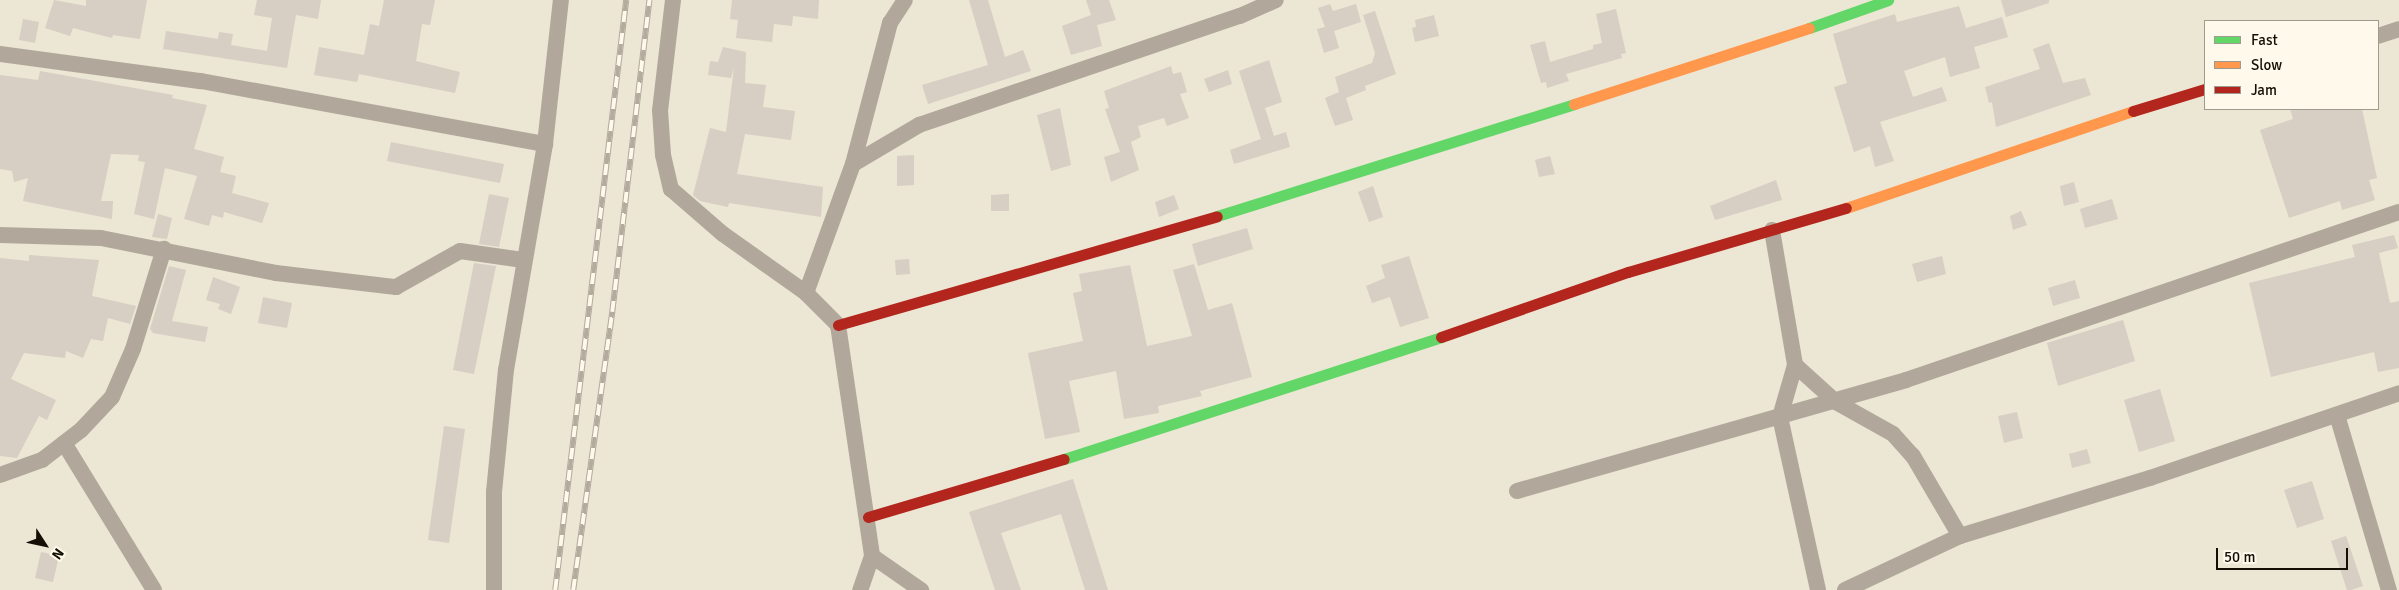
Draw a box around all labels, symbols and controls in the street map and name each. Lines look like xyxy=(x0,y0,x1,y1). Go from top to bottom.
legend xyxy=(2204,20,2379,110)
text: Fast xyxy=(2251,31,2278,49)
text: Slow xyxy=(2251,56,2282,74)
text: Jam xyxy=(2251,81,2277,99)
north arrow xyxy=(20,520,70,570)
scale bar xyxy=(2219,538,2352,570)
text: N xyxy=(48,545,67,563)
text: 50 m xyxy=(2224,548,2255,566)

